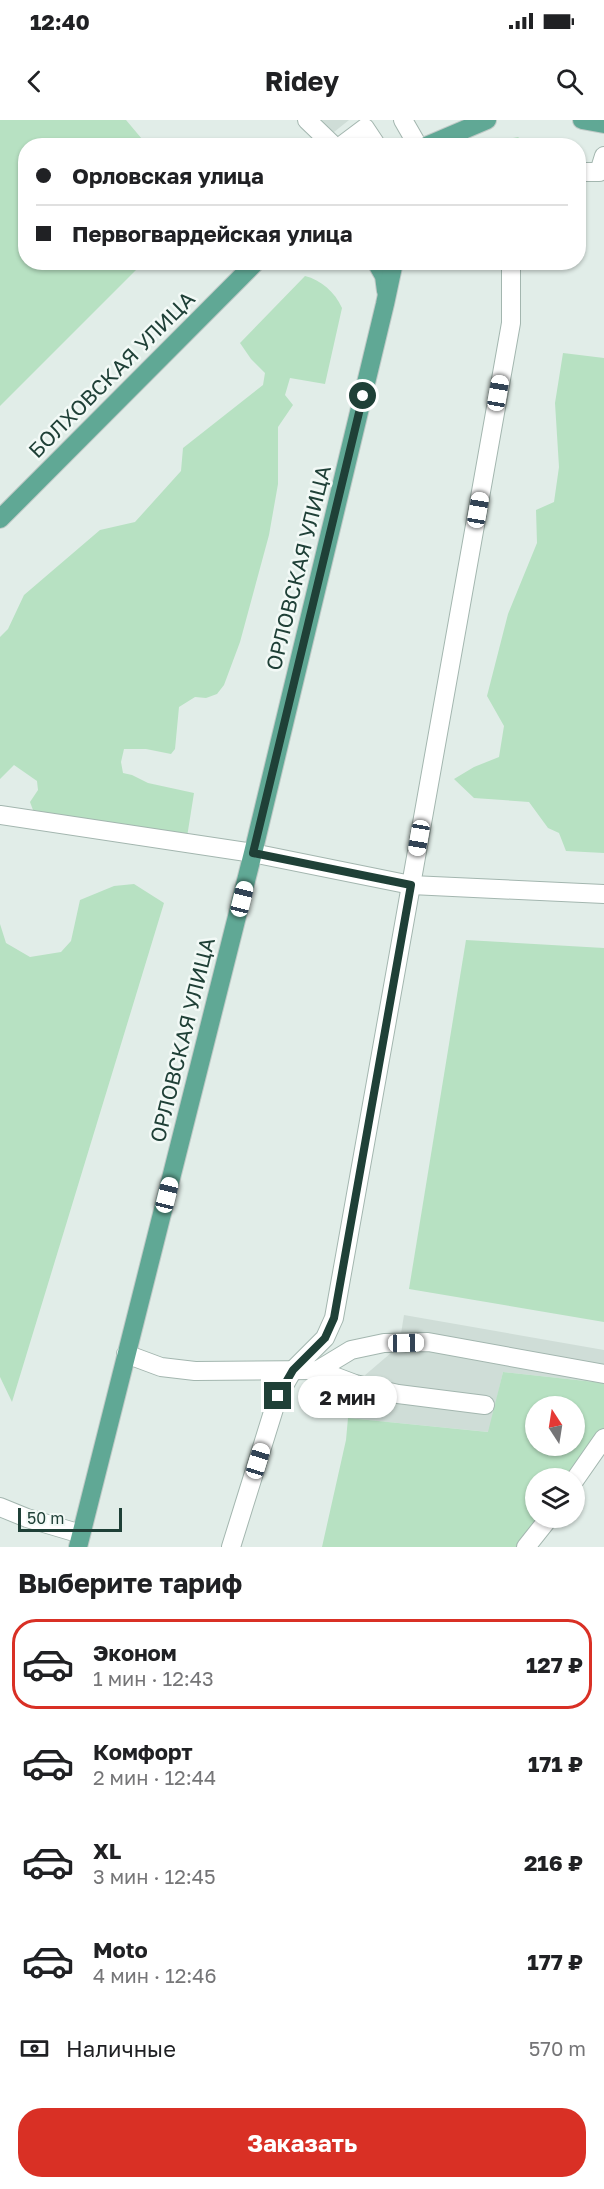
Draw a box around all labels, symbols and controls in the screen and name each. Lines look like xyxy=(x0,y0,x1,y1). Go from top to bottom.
text: 12:40 xyxy=(30,8,90,35)
icon: back xyxy=(18,65,51,98)
text: Ridey xyxy=(265,65,339,97)
icon: search xyxy=(553,65,586,98)
text: Орловская улица xyxy=(72,162,264,189)
text: Первогвардейская улица xyxy=(72,220,352,247)
street label: БОЛХОВСКАЯ УЛИЦА xyxy=(23,286,200,463)
car xyxy=(486,374,510,412)
route start xyxy=(349,382,376,409)
street label: ОРЛОВСКАЯ УЛИЦА xyxy=(260,463,336,673)
car xyxy=(466,491,490,529)
car xyxy=(407,819,431,857)
car xyxy=(229,879,255,919)
street label: ОРЛОВСКАЯ УЛИЦА xyxy=(144,935,220,1145)
car xyxy=(154,1175,180,1215)
car xyxy=(388,1334,424,1352)
callout: 2 мин xyxy=(299,1375,398,1417)
route end xyxy=(264,1382,291,1409)
text: 2 мин xyxy=(320,1385,376,1409)
north arrow xyxy=(525,1396,585,1456)
map controls xyxy=(525,1396,585,1528)
car xyxy=(244,1441,272,1481)
button: layers xyxy=(525,1468,585,1528)
scale bar xyxy=(18,1505,122,1532)
text: 50 m xyxy=(27,1508,64,1528)
text: Выберите тариф xyxy=(18,1567,242,1599)
icon: car xyxy=(21,1637,75,1691)
text: Эконом xyxy=(93,1639,177,1666)
text: 127 ₽ xyxy=(526,1651,583,1678)
text: 1 мин · 12:43 xyxy=(93,1666,214,1690)
icon: car xyxy=(21,1736,75,1790)
text: Комфорт xyxy=(93,1738,193,1765)
text: 171 ₽ xyxy=(528,1750,583,1777)
text: 2 мин · 12:44 xyxy=(93,1765,216,1789)
icon: car xyxy=(21,1835,75,1889)
text: XL xyxy=(93,1837,121,1864)
text: 216 ₽ xyxy=(524,1849,583,1876)
text: 3 мин · 12:45 xyxy=(93,1864,216,1888)
icon: car xyxy=(21,1934,75,1988)
text: Moto xyxy=(93,1936,148,1963)
text: 177 ₽ xyxy=(527,1948,583,1975)
text: 4 мин · 12:46 xyxy=(93,1963,217,1987)
icon: cash xyxy=(18,2032,51,2065)
text: Наличные xyxy=(66,2035,176,2062)
text: 570 m xyxy=(529,2036,586,2060)
button: Заказать xyxy=(18,2108,586,2177)

